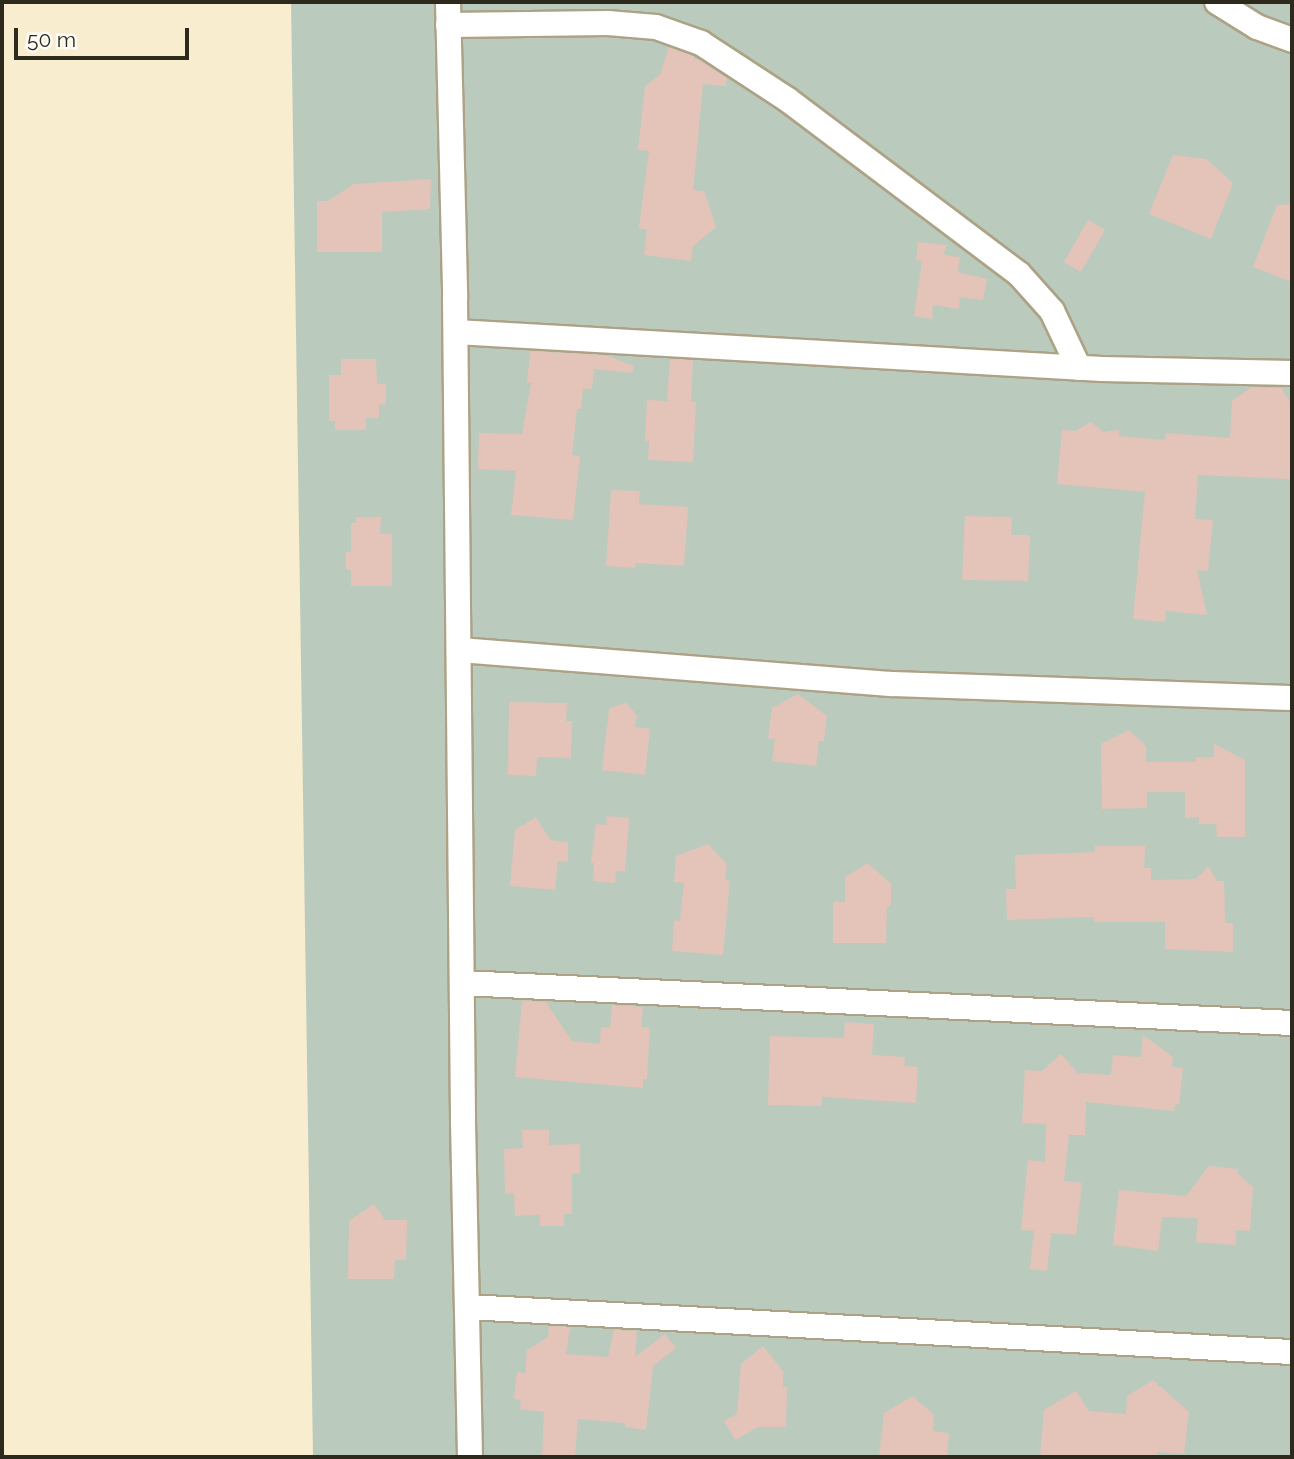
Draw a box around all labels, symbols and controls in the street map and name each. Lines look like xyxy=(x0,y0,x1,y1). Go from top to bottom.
scale bar xyxy=(18,14,192,58)
text: 50 m xyxy=(27,27,76,52)

